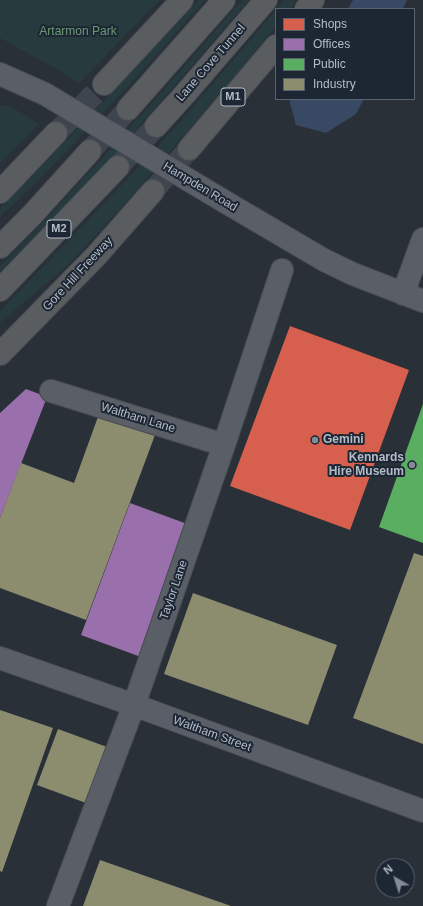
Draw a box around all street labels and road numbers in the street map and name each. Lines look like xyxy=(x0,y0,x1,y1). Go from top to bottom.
street label: Lane Cove Tunnel xyxy=(174,21,248,105)
road number: M1 xyxy=(221,88,245,106)
street label: Hampden Road xyxy=(160,159,240,215)
road number: M2 xyxy=(47,220,71,238)
street label: Gore Hill Freeway xyxy=(40,234,116,314)
street label: Waltham Lane xyxy=(99,400,177,436)
street label: Taylor Lane xyxy=(157,558,191,622)
street label: Waltham Street xyxy=(171,713,253,755)

